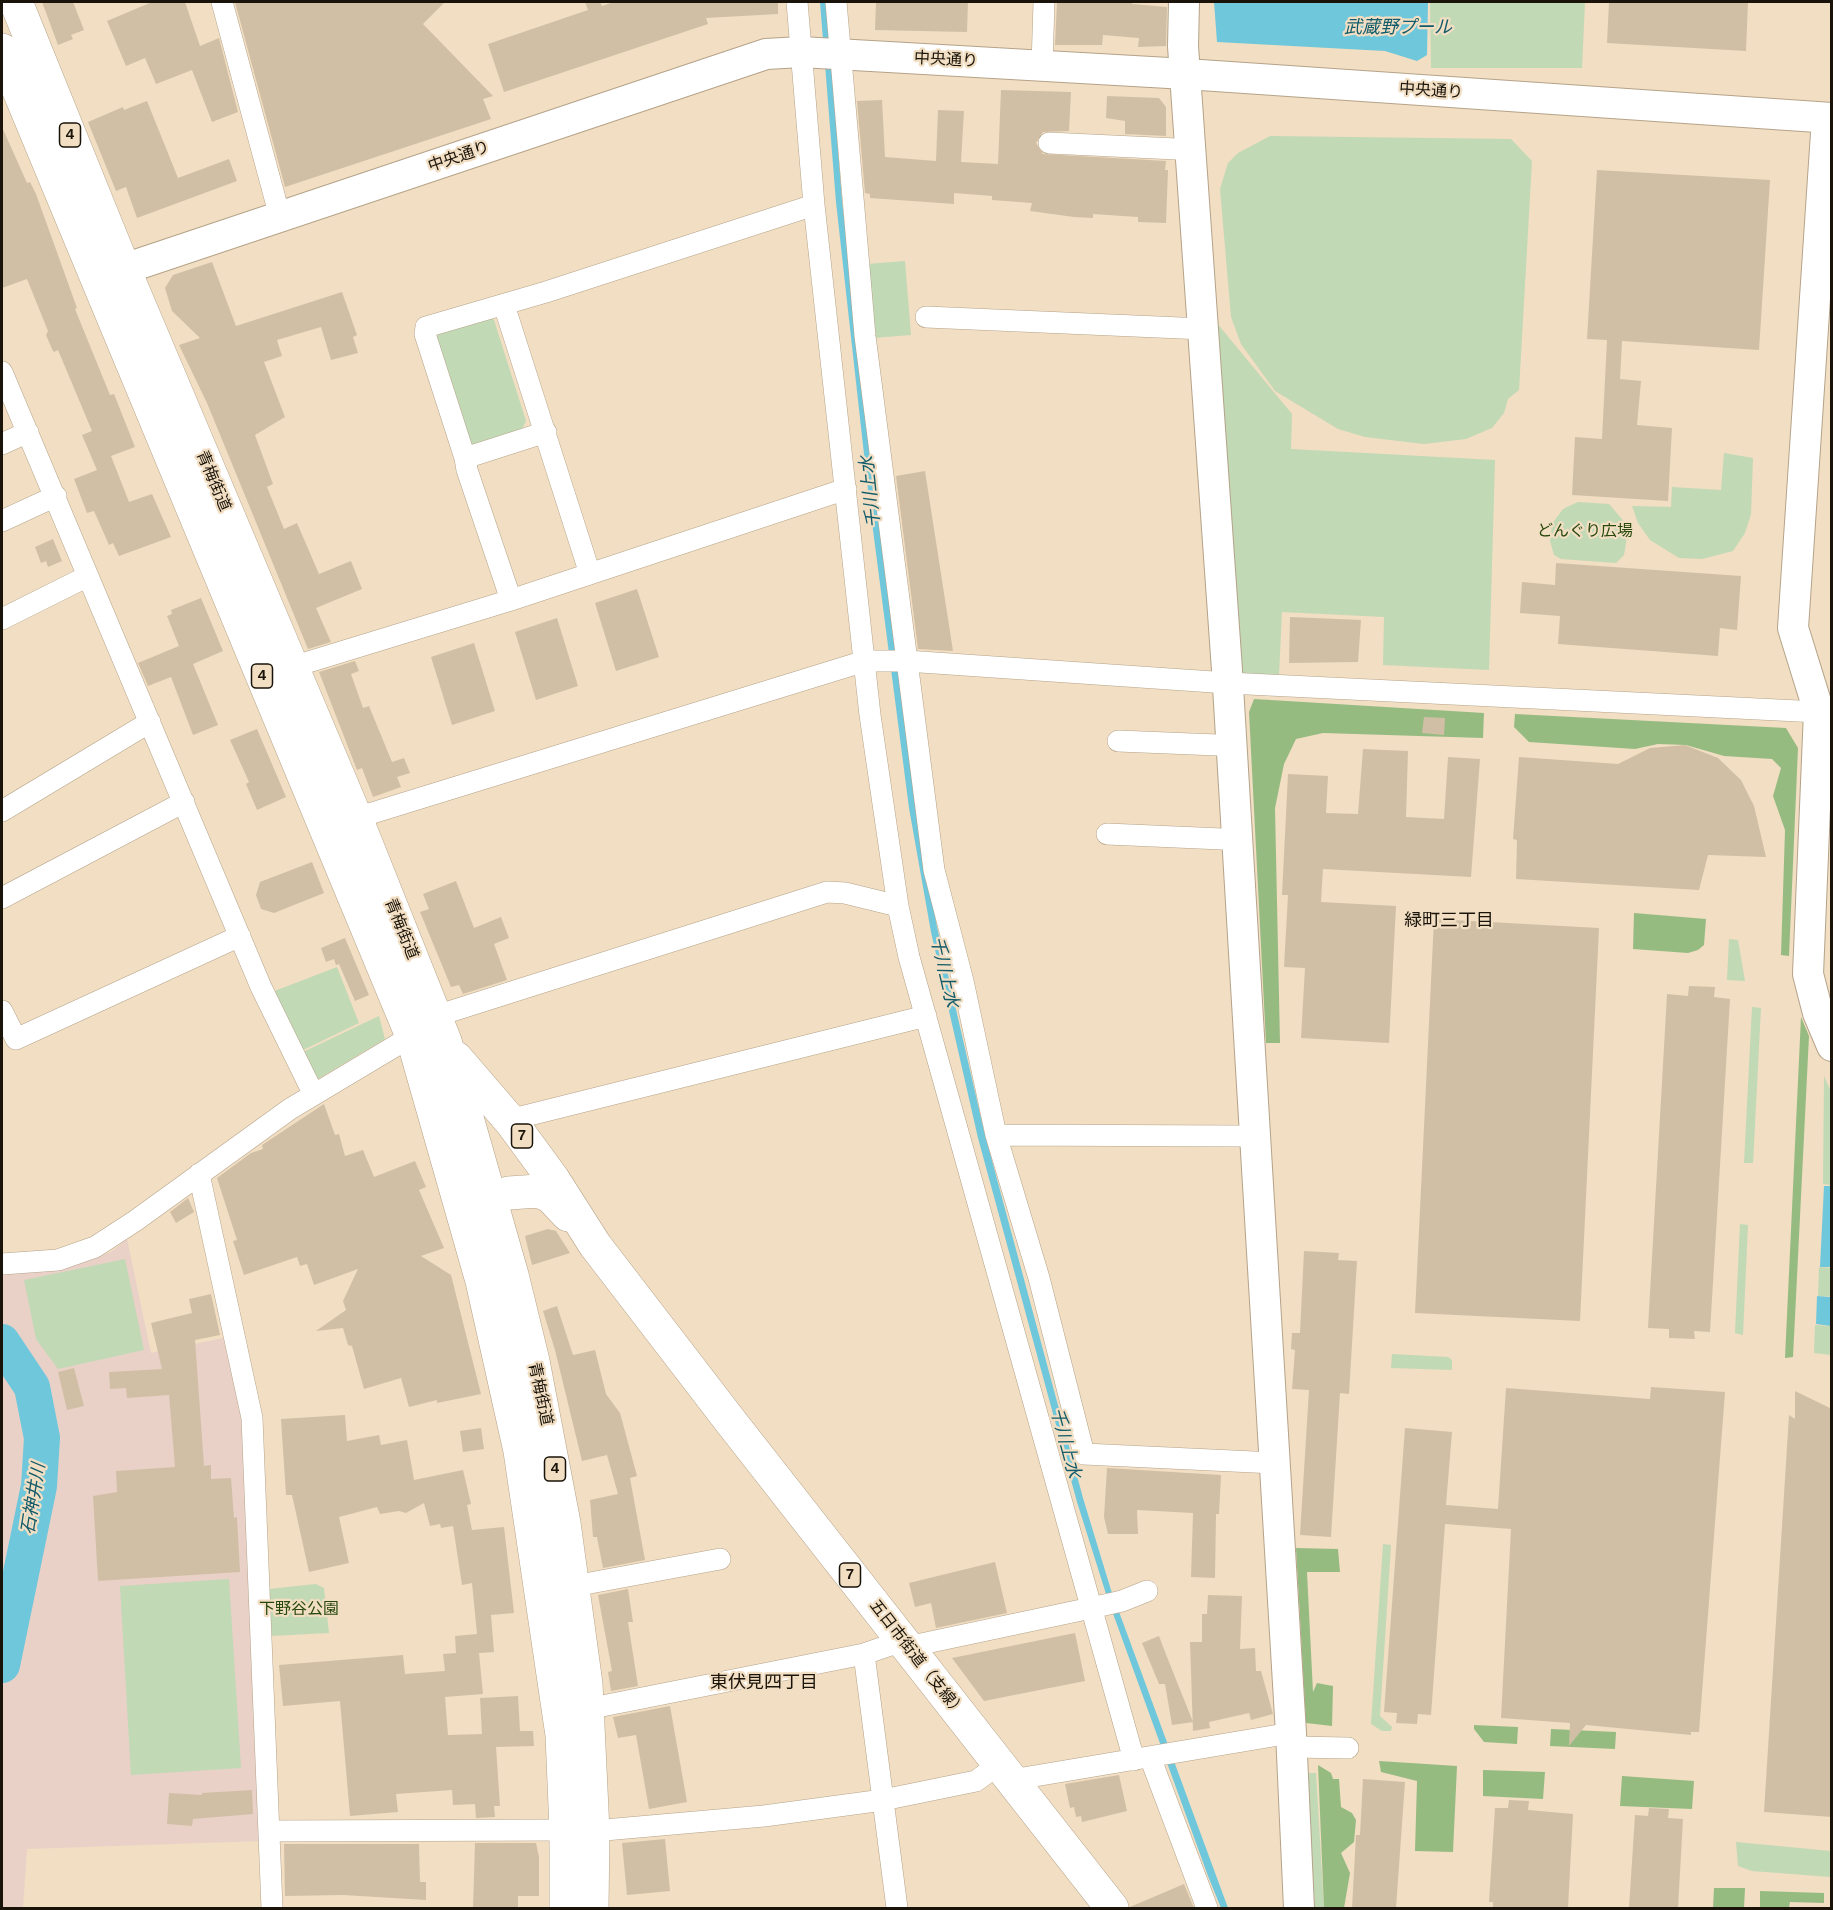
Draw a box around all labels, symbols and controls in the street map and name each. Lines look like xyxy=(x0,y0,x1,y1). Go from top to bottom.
water label: 武蔵野プール xyxy=(1344,17,1452,39)
street label: 中央通り xyxy=(914,49,978,71)
street label: 中央通り xyxy=(1398,79,1464,103)
road number: 4 xyxy=(60,123,80,147)
street label: 中央通り xyxy=(426,138,492,176)
street label: 青梅街道 xyxy=(192,448,234,514)
water label: 千川上水 xyxy=(856,455,886,529)
park label: どんぐり広場 xyxy=(1537,522,1633,542)
road number: 4 xyxy=(252,664,272,688)
street label: 青梅街道 xyxy=(380,896,422,962)
district label: 緑町三丁目 xyxy=(1404,910,1494,932)
water label: 千川上水 xyxy=(925,934,963,1010)
road number: 7 xyxy=(512,1124,532,1148)
street label: 青梅街道 xyxy=(524,1361,556,1427)
water label: 千川上水 xyxy=(1045,1405,1085,1481)
road number: 4 xyxy=(544,1457,566,1481)
water label: 石神井川 xyxy=(18,1462,50,1536)
road number: 7 xyxy=(840,1563,860,1587)
street label: 五日市街道（支線） xyxy=(865,1596,969,1722)
park label: 下野谷公園 xyxy=(259,1600,339,1620)
district label: 東伏見四丁目 xyxy=(710,1672,818,1694)

